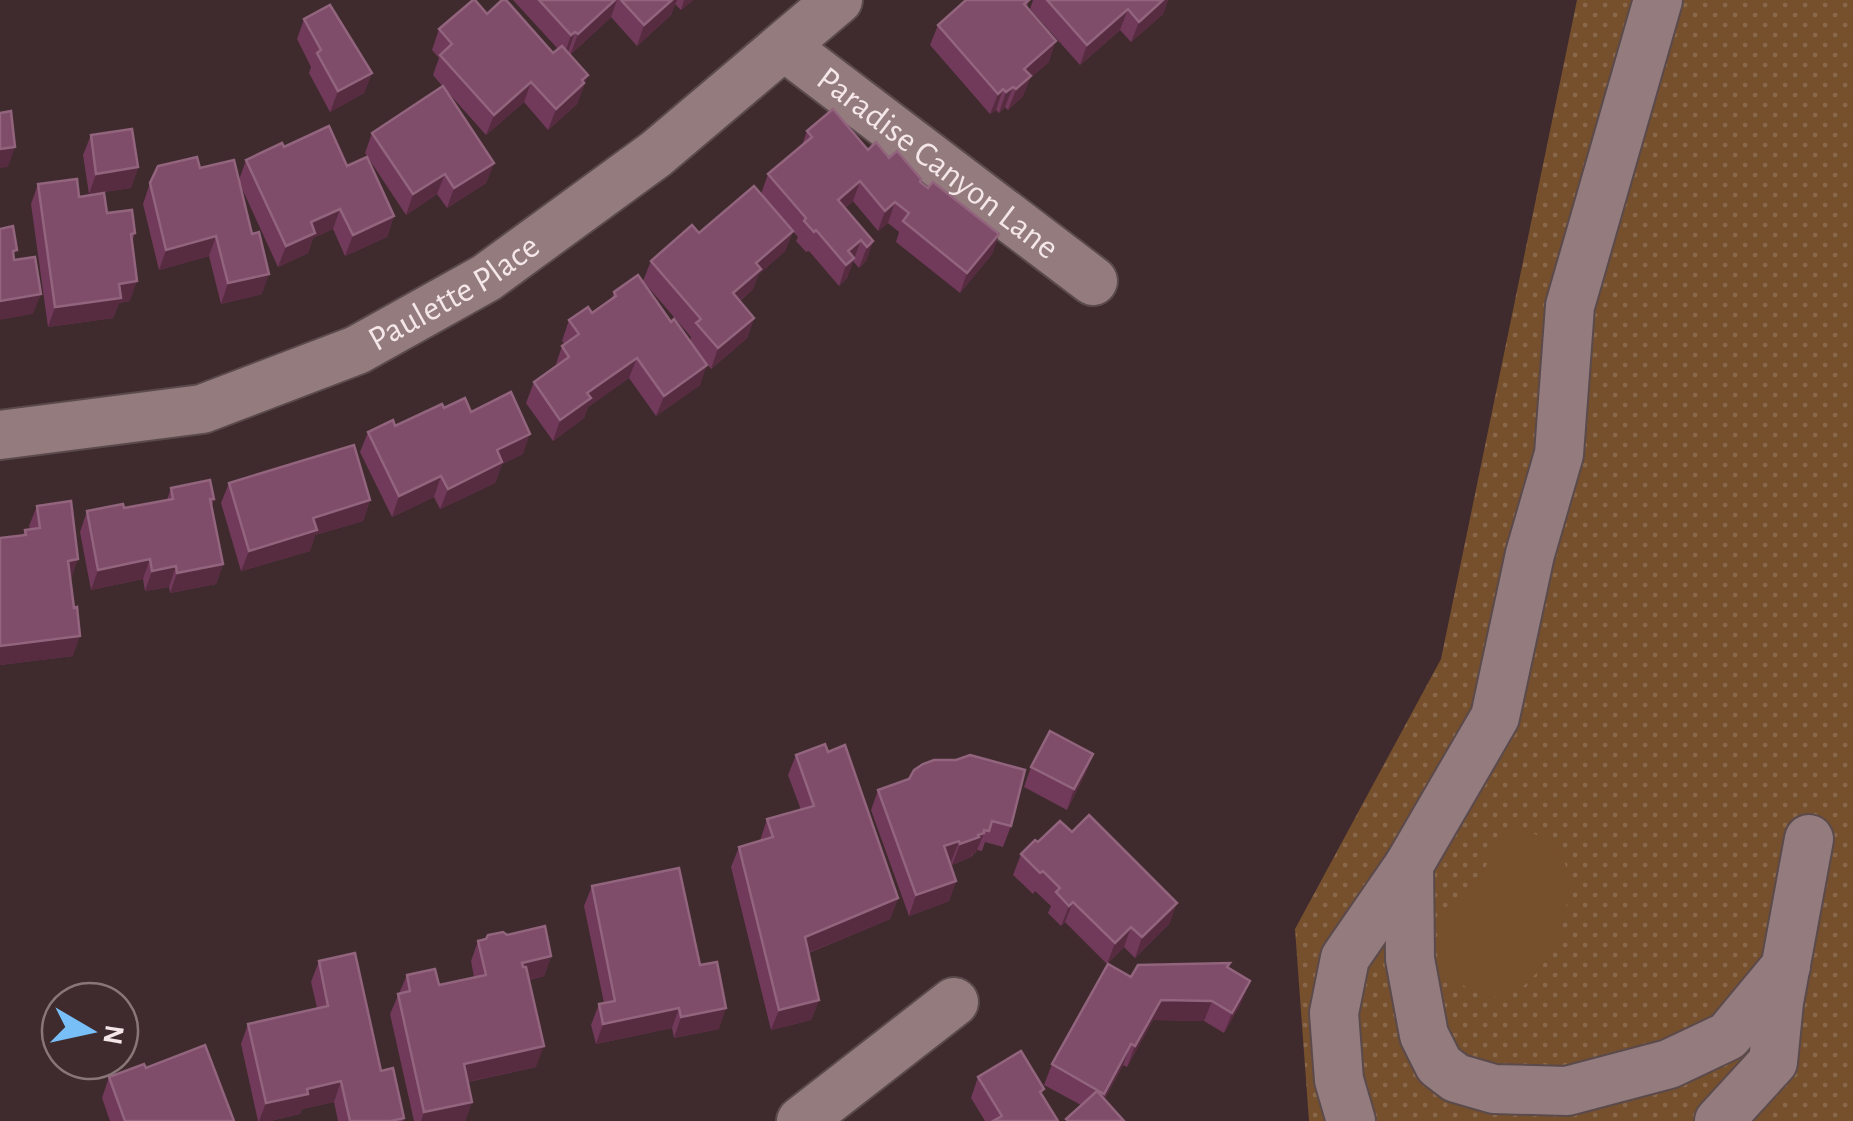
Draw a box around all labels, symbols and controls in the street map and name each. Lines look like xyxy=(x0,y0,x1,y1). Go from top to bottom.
street label: Paradise Canyon Lane xyxy=(811,61,1065,266)
street label: Paulette Place xyxy=(363,228,546,357)
north arrow xyxy=(40,981,140,1081)
text: N xyxy=(97,1023,128,1046)

